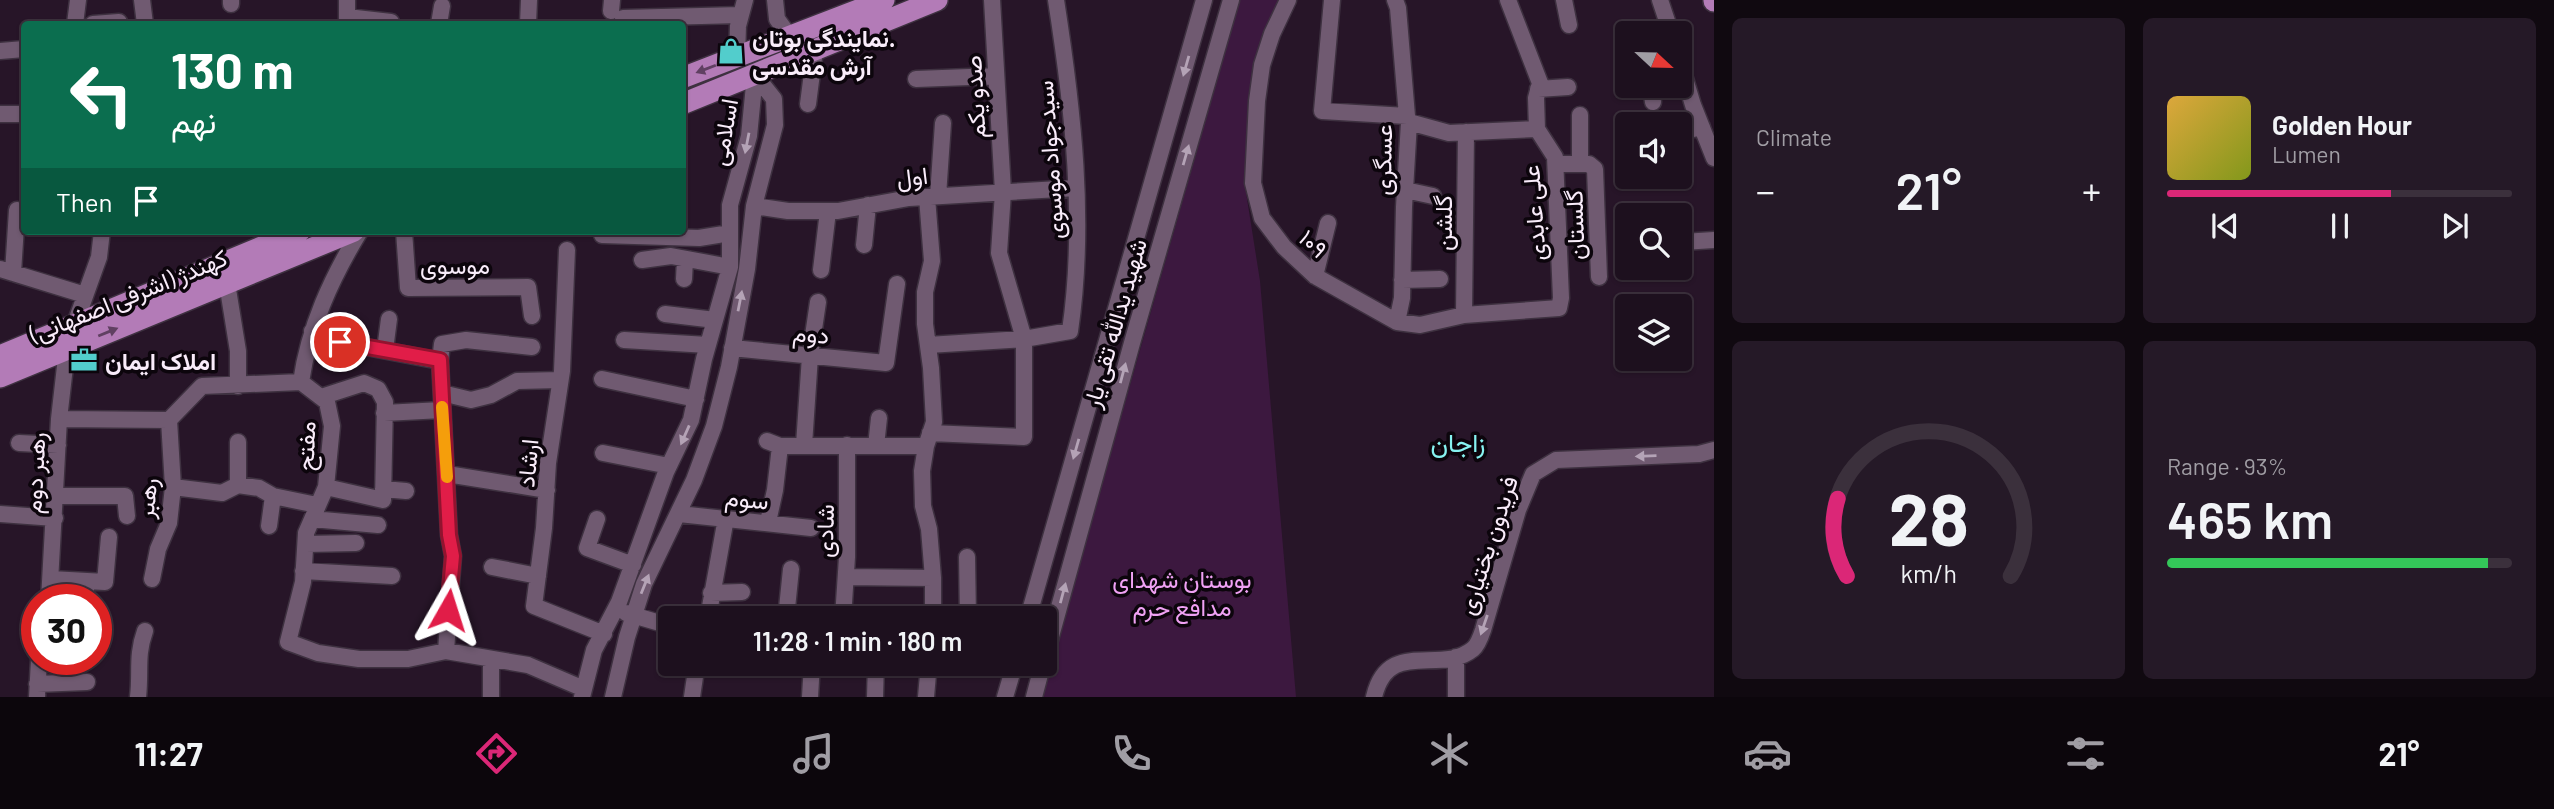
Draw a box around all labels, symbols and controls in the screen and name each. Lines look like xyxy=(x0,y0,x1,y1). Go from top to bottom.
north arrow xyxy=(1615,21,1692,98)
map controls xyxy=(1615,21,1692,371)
place label: نمایندگی بوتان. آرش مقدسی xyxy=(752,23,896,82)
shop icon: نمایندگی بوتان. آرش مقدسی xyxy=(716,36,746,66)
text: 130 m xyxy=(171,40,293,99)
icon: left xyxy=(56,49,147,140)
street label: صدو یکم xyxy=(957,55,994,139)
one-way arrow xyxy=(1180,55,1191,77)
one-way arrow xyxy=(696,64,717,75)
street label: سیدجواد موسوی xyxy=(1029,80,1071,240)
street label: اسلامی xyxy=(703,96,744,168)
text: نهم xyxy=(171,101,216,139)
text: Golden Hour xyxy=(2272,109,2412,140)
button: sound xyxy=(1615,112,1692,189)
text: Climate xyxy=(1756,123,1832,151)
street label: عسگری xyxy=(1367,124,1399,196)
one-way arrow xyxy=(742,132,753,154)
text: Lumen xyxy=(2272,140,2341,168)
one-way arrow xyxy=(1182,144,1192,165)
text: 21° xyxy=(1895,158,1962,220)
street label: اول xyxy=(895,160,930,194)
street label: علی عابدی xyxy=(1515,164,1552,262)
text: − xyxy=(1756,167,1775,213)
text: + xyxy=(2082,167,2101,213)
icon: arrive xyxy=(127,182,165,220)
text: Then xyxy=(56,186,113,217)
street label: گلستان xyxy=(1558,189,1590,261)
street label: گلشن xyxy=(1428,195,1458,251)
button: search xyxy=(1615,203,1692,280)
icon: previous xyxy=(2206,207,2244,245)
icon: pause xyxy=(2321,207,2359,245)
icon: next xyxy=(2436,207,2474,245)
street label: ۱۰۹ xyxy=(1294,223,1334,263)
street label: شهید یدالله تقی یار xyxy=(1076,235,1154,412)
street label: کهندژ (اشرفی اصفهانی) xyxy=(24,242,232,350)
street label: موسوی xyxy=(420,250,490,281)
one-way arrow xyxy=(735,290,746,312)
button: layers xyxy=(1615,294,1692,371)
pin xyxy=(310,312,370,372)
street label: دوم xyxy=(791,317,830,352)
icon: arrive xyxy=(321,323,359,361)
one-way arrow xyxy=(98,326,119,337)
office icon: املاک ایمان xyxy=(69,345,99,375)
place label: املاک ایمان xyxy=(105,346,216,376)
one-way arrow xyxy=(1118,362,1129,384)
street label: مفتح xyxy=(290,421,324,472)
one-way arrow xyxy=(679,424,690,445)
district label: زاجان xyxy=(1431,426,1485,459)
street label: رهبر دوم xyxy=(17,431,54,515)
street label: ارشاد xyxy=(510,438,546,489)
one-way arrow xyxy=(1071,439,1081,460)
one-way arrow xyxy=(1635,451,1657,462)
text: Range · 93% xyxy=(2167,452,2287,480)
street label: فریدون بختیاری xyxy=(1451,472,1525,619)
text: 28 xyxy=(1888,473,1969,561)
street label: رهبر xyxy=(129,476,165,521)
street label: سوم xyxy=(723,481,770,518)
text: 465 km xyxy=(2167,487,2333,549)
street label: شادی xyxy=(809,504,840,558)
text: km/h xyxy=(1900,558,1957,588)
park label: بوستان شهدای مدافع حرم xyxy=(1112,564,1252,625)
position arrow xyxy=(411,573,485,647)
one-way arrow xyxy=(639,574,650,595)
one-way arrow xyxy=(1058,581,1069,603)
speed limit sign: 30 xyxy=(21,584,112,675)
one-way arrow xyxy=(1478,614,1489,635)
text: 11:28 · 1 min · 180 m xyxy=(753,625,962,656)
icon: directions xyxy=(472,729,521,778)
icon: music xyxy=(789,729,838,778)
icon: phone xyxy=(1107,729,1156,778)
icon: climate xyxy=(1425,729,1474,778)
icon: car xyxy=(1743,729,1792,778)
icon: filters xyxy=(2061,729,2110,778)
text: 11:27 xyxy=(134,734,203,772)
text: 21° xyxy=(2378,734,2420,772)

